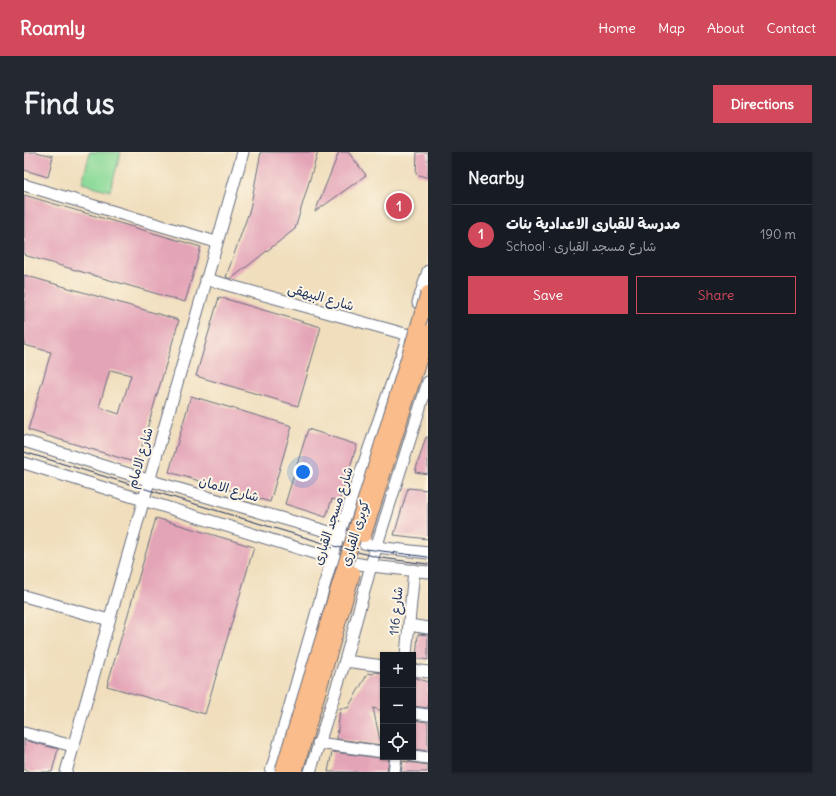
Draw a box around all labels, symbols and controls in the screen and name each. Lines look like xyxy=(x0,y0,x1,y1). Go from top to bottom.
text: Roamly xyxy=(20,16,85,40)
text: Home xyxy=(598,19,636,37)
text: Map xyxy=(658,19,685,37)
text: About xyxy=(707,19,745,37)
text: Contact xyxy=(767,19,816,37)
button: Directions xyxy=(713,85,812,123)
text: Find us xyxy=(24,86,115,122)
text: Nearby xyxy=(468,167,524,189)
pin: 1 xyxy=(386,191,412,221)
text: مدرسة للقبارى الاعدادية بنات xyxy=(506,214,680,233)
text: 1 xyxy=(478,226,484,243)
text: 190 m xyxy=(760,226,796,243)
text: School · شارع مسجد القبارى xyxy=(506,238,656,255)
button: Save xyxy=(468,276,628,314)
button: Share xyxy=(636,276,796,314)
street label: شارع البيهقى xyxy=(286,279,356,316)
street label: شارع الامام xyxy=(123,426,159,491)
your location xyxy=(293,462,313,482)
street label: شارع مسجد القبارى xyxy=(309,465,358,568)
street label: شارع الامان xyxy=(197,472,261,507)
street label: كوبرى القبارى xyxy=(337,497,373,568)
street label: شارع 116 xyxy=(385,586,408,636)
map controls xyxy=(380,652,416,760)
button: + xyxy=(380,652,416,688)
button: − xyxy=(380,688,416,724)
button: locate xyxy=(380,724,416,760)

